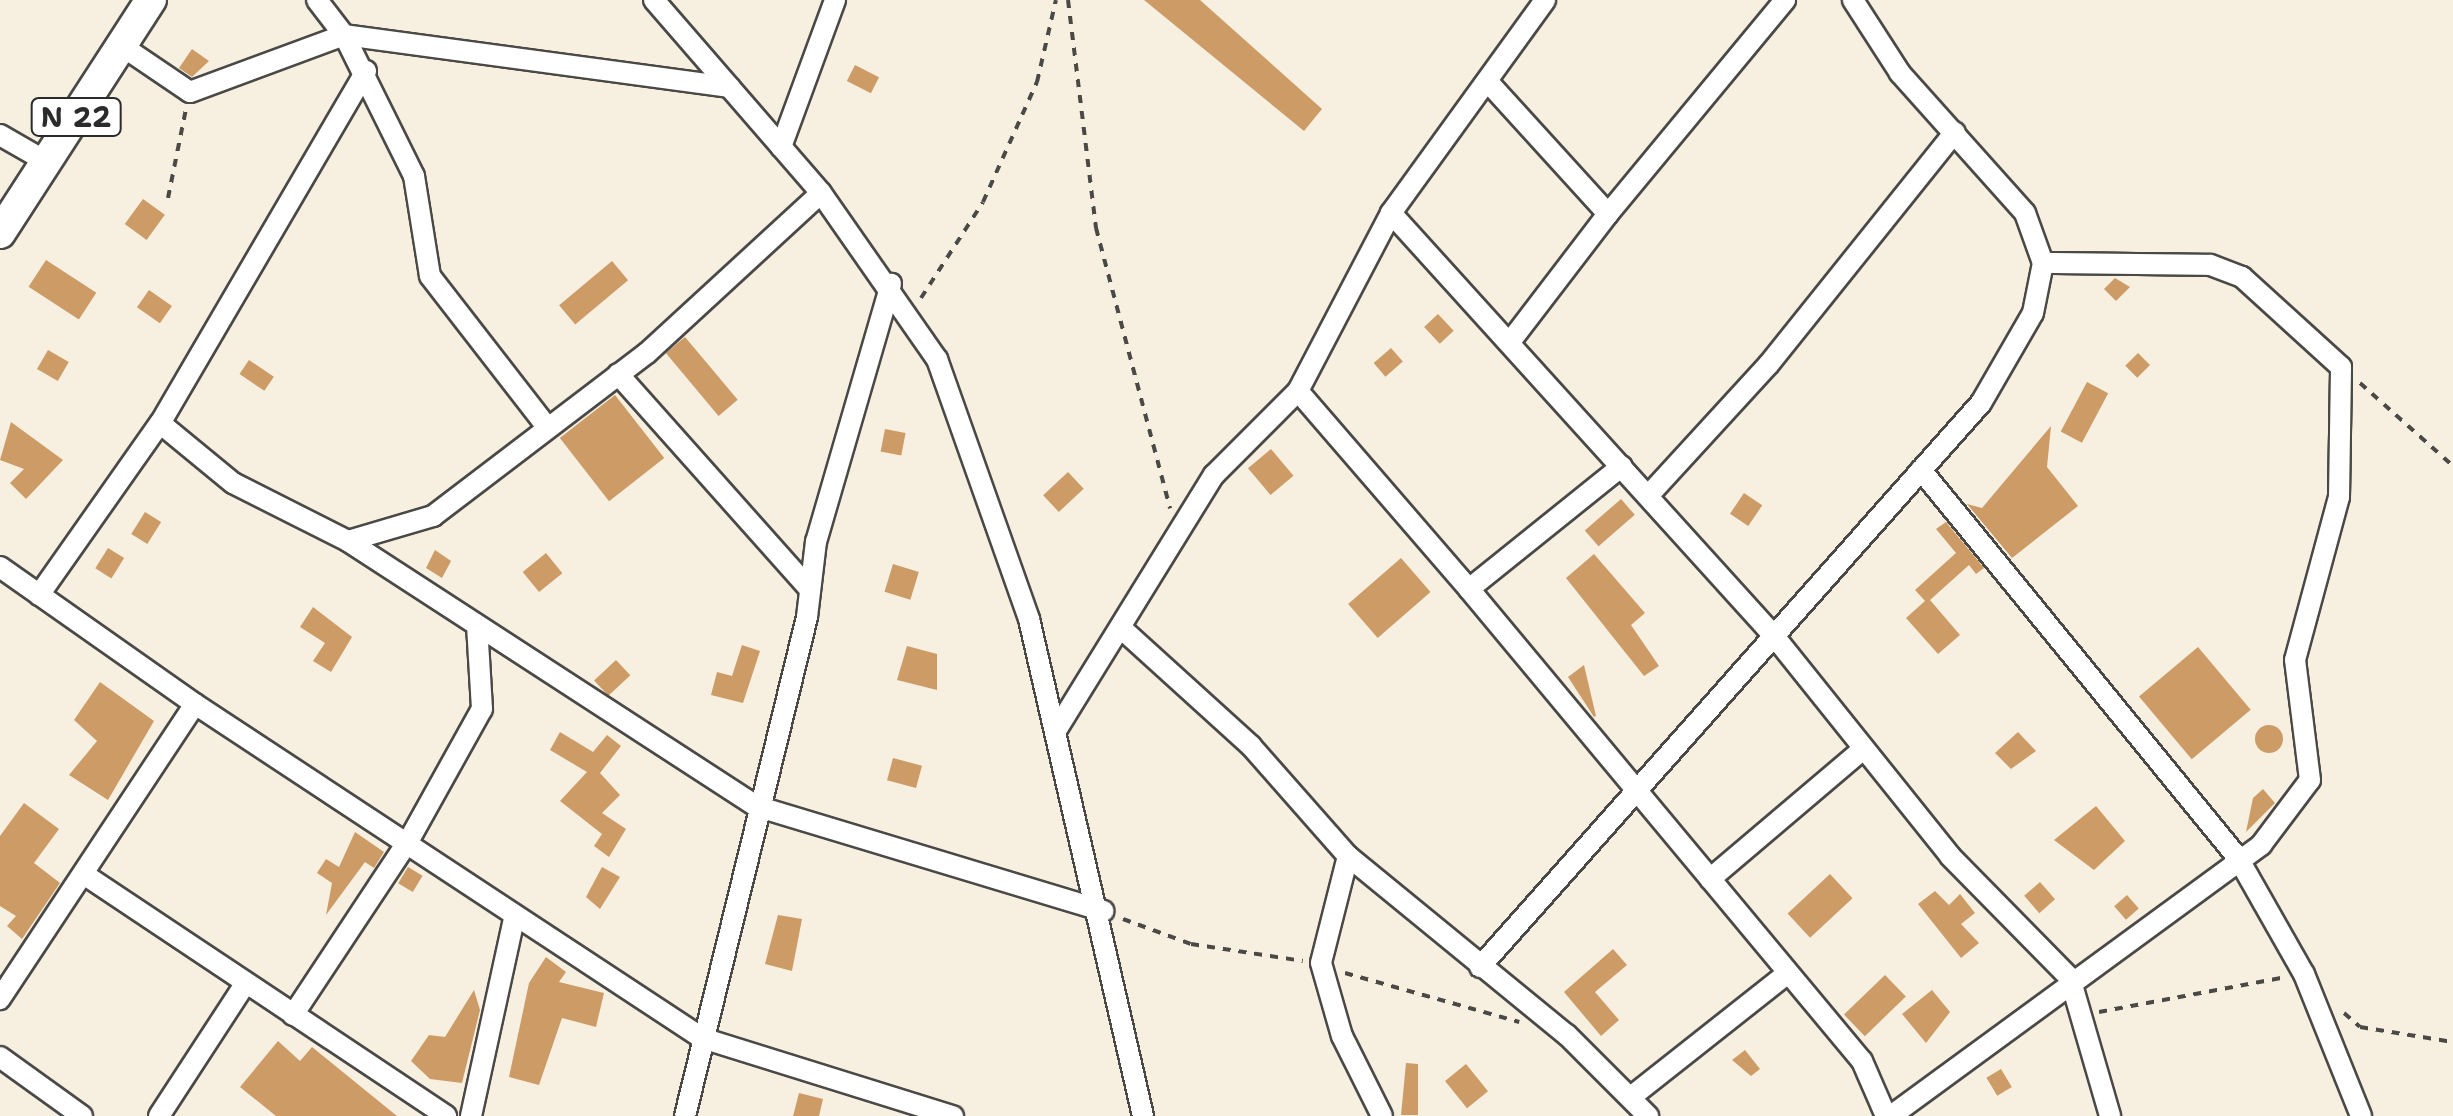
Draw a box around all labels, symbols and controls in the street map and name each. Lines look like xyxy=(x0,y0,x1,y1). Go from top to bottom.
road number: N 22 xyxy=(28,94,124,140)

